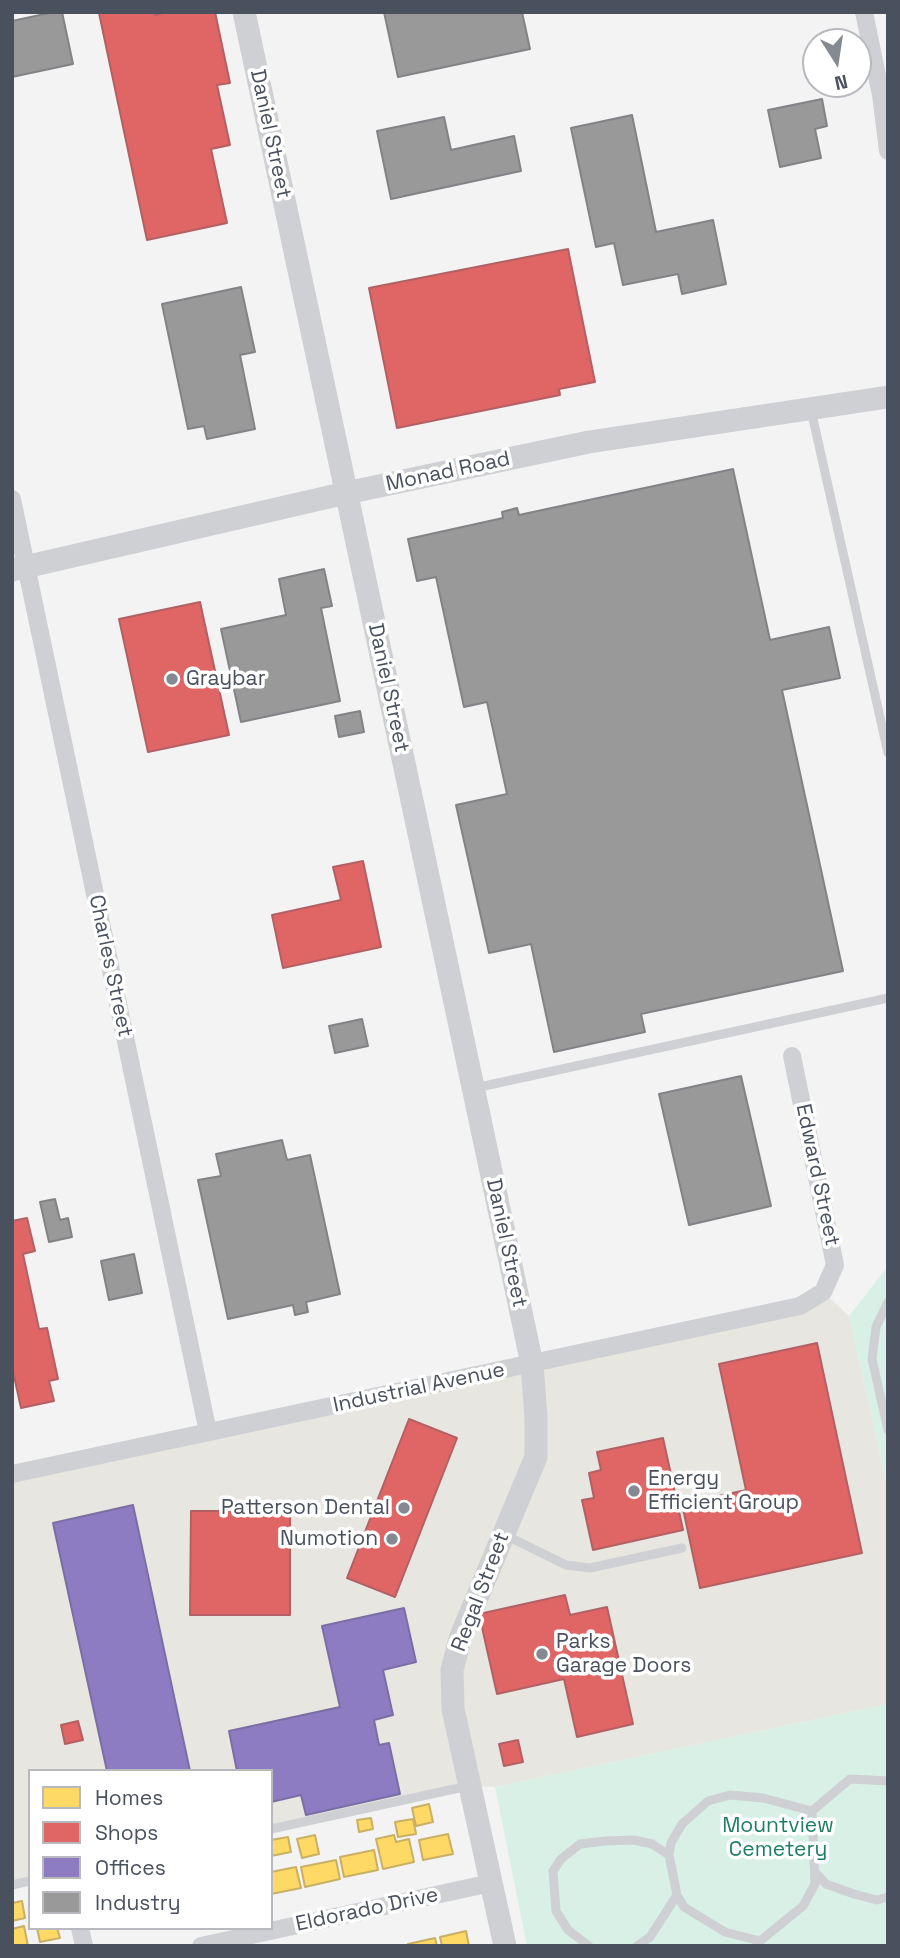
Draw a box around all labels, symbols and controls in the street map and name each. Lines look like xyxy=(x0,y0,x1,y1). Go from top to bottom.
north arrow xyxy=(802,28,872,98)
street label: Daniel Street xyxy=(244,67,296,201)
text: N xyxy=(832,69,850,96)
street label: Monad Road xyxy=(384,447,512,497)
street label: Daniel Street xyxy=(362,621,414,755)
place label: Graybar xyxy=(186,666,266,692)
marker: Graybar xyxy=(164,671,180,687)
street label: Charles Street xyxy=(83,893,137,1039)
street label: Edward Street xyxy=(790,1102,844,1248)
street label: Daniel Street xyxy=(480,1176,532,1310)
street label: Industrial Avenue xyxy=(331,1358,507,1418)
place label: Energy Efficient Group xyxy=(648,1466,799,1516)
marker: Energy Efficient Group xyxy=(626,1483,642,1499)
place label: Patterson Dental xyxy=(221,1495,390,1521)
marker: Patterson Dental xyxy=(396,1500,412,1516)
place label: Numotion xyxy=(280,1526,378,1552)
street label: Regal Street xyxy=(447,1529,515,1655)
marker: Numotion xyxy=(384,1531,400,1547)
place label: Parks Garage Doors xyxy=(556,1629,691,1679)
marker: Parks Garage Doors xyxy=(534,1646,550,1662)
legend xyxy=(28,1769,273,1930)
text: Homes xyxy=(95,1784,163,1811)
park label: Mountview Cemetery xyxy=(722,1813,834,1863)
text: Shops xyxy=(95,1819,158,1846)
text: Offices xyxy=(95,1854,166,1881)
street label: Eldorado Drive xyxy=(293,1883,441,1937)
text: Industry xyxy=(95,1889,181,1916)

